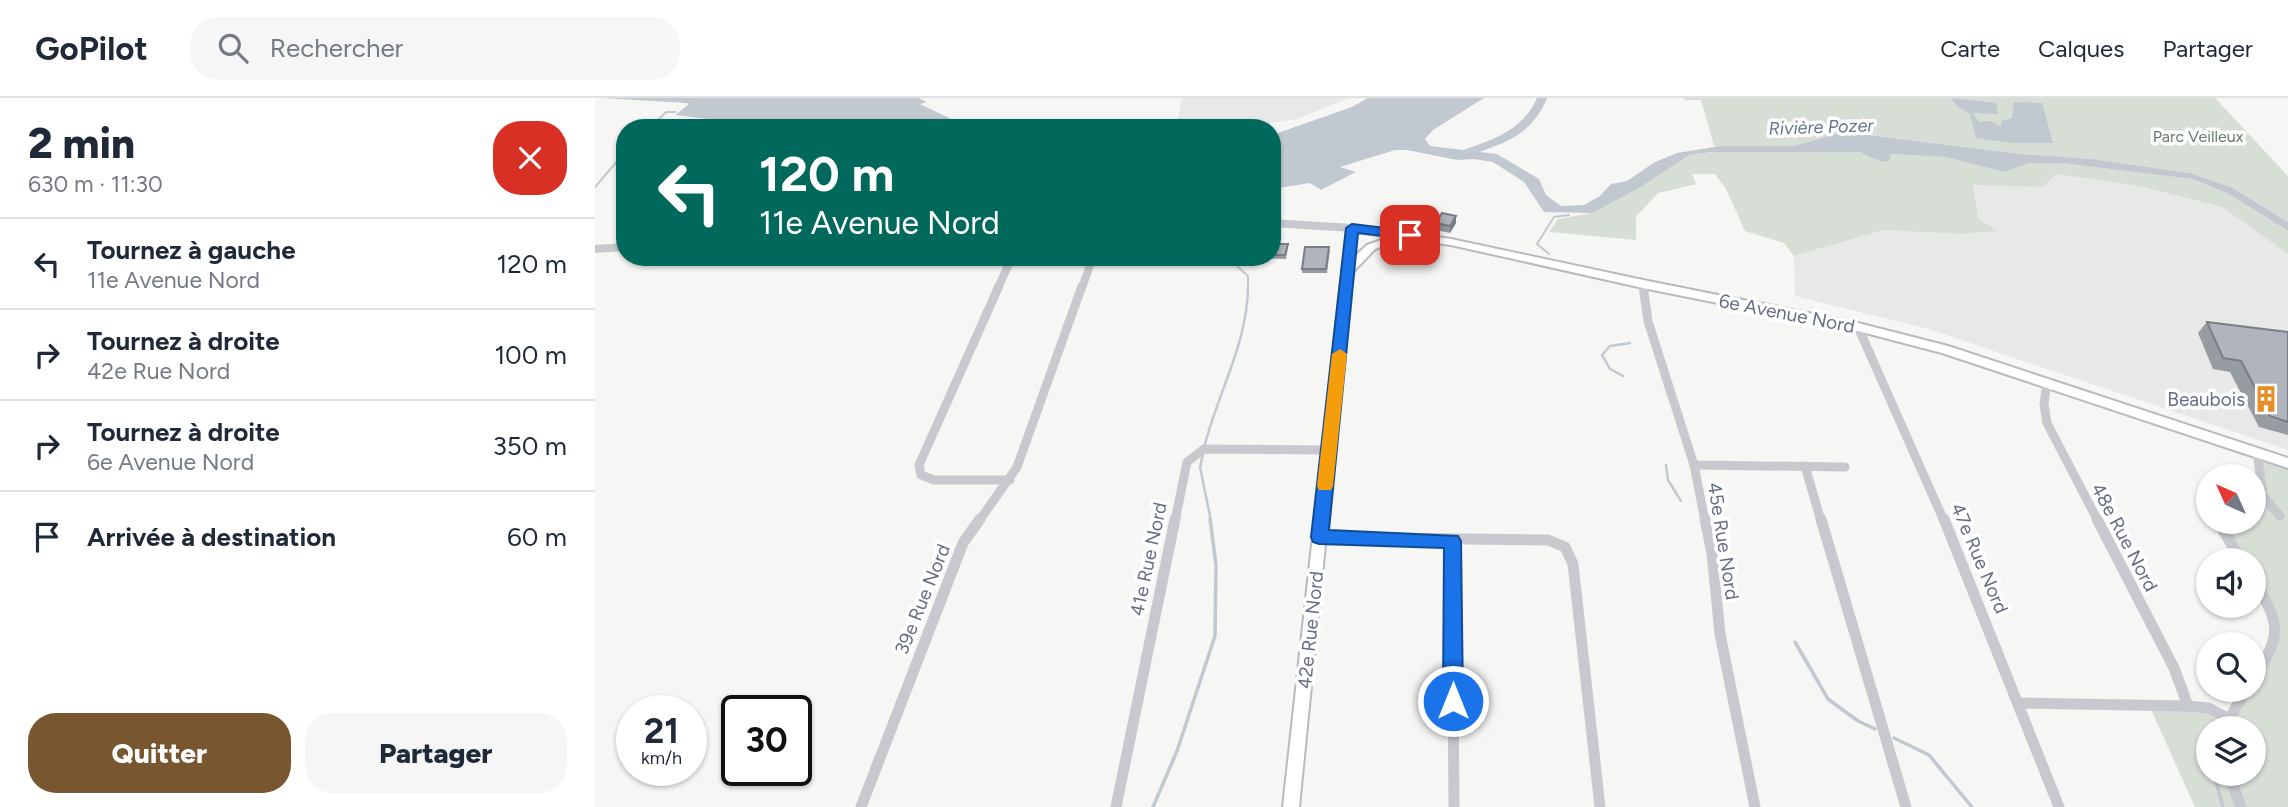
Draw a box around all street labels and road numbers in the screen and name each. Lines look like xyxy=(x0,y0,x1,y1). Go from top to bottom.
street label: 6e Avenue Nord xyxy=(1717,289,1857,338)
street label: 48e Rue Nord xyxy=(2086,479,2163,595)
street label: 45e Rue Nord xyxy=(1703,481,1744,601)
street label: 47e Rue Nord xyxy=(1946,499,2013,617)
street label: 41e Rue Nord xyxy=(1125,500,1172,618)
street label: 39e Rue Nord xyxy=(890,541,955,658)
street label: 42e Rue Nord xyxy=(1293,570,1328,690)

